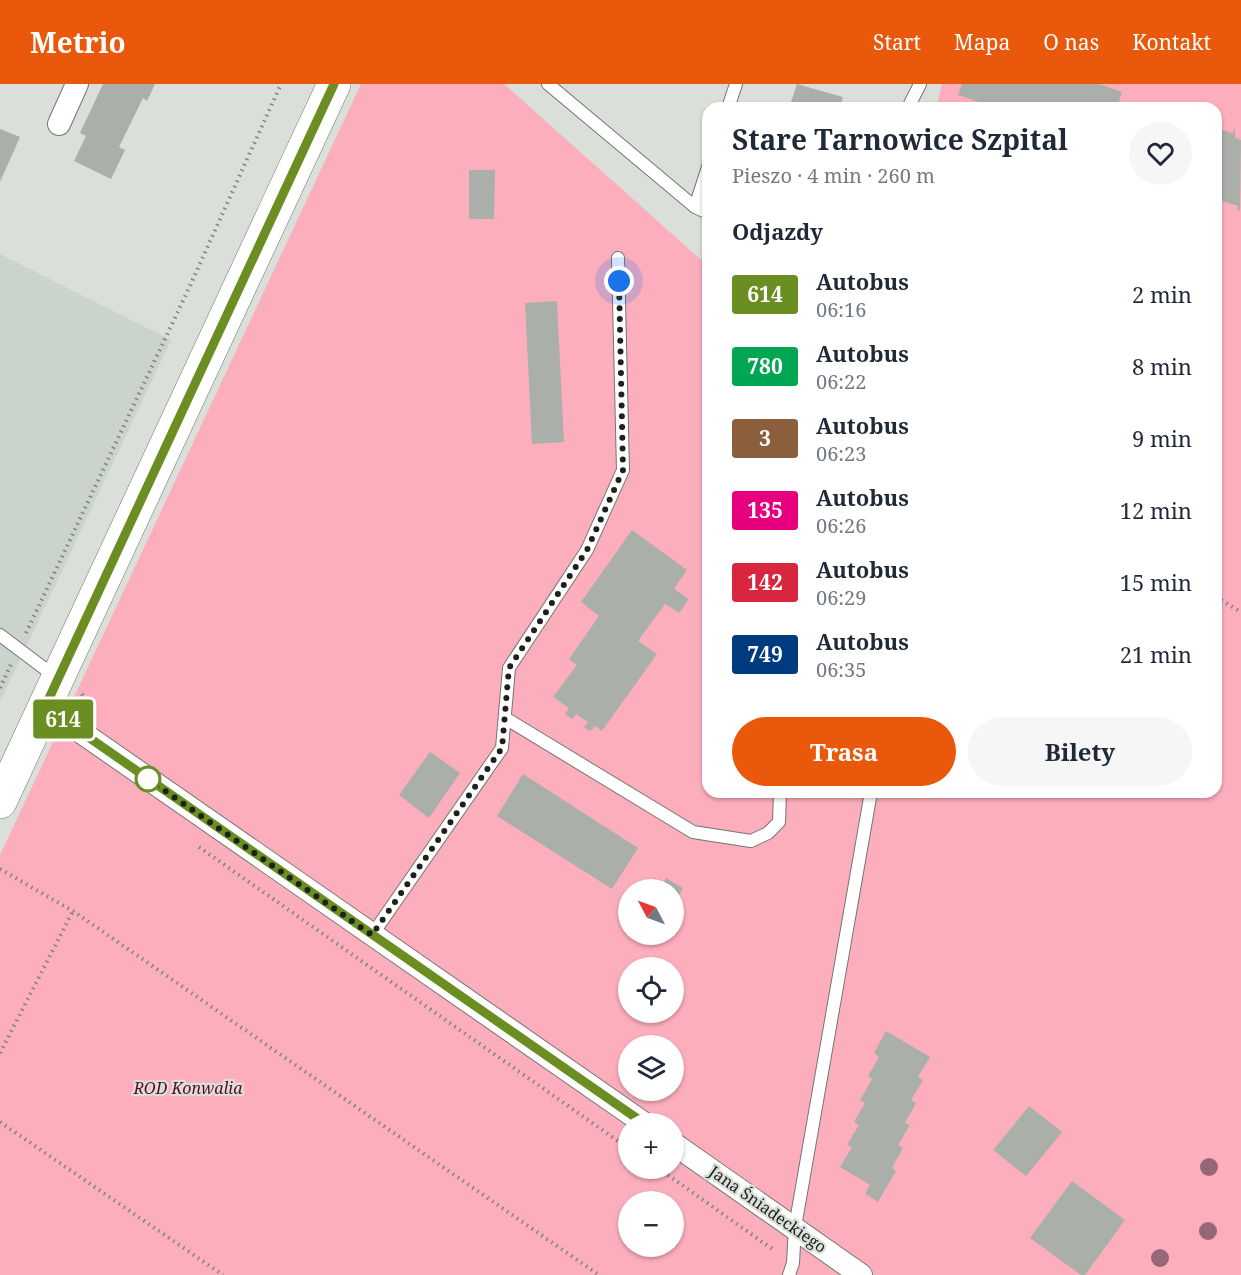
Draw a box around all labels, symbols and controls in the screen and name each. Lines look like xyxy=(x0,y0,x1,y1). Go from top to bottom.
text: Metrio xyxy=(30,23,126,61)
text: Start xyxy=(873,28,921,56)
text: Mapa xyxy=(954,28,1010,56)
text: O nas xyxy=(1043,28,1099,56)
text: Kontakt xyxy=(1132,28,1211,56)
text: Stare Tarnowice Szpital xyxy=(732,120,1068,158)
button: heart xyxy=(1129,122,1192,185)
text: Pieszo · 4 min · 260 m xyxy=(732,162,935,189)
text: Odjazdy xyxy=(732,216,823,246)
your location xyxy=(604,266,634,296)
text: Autobus xyxy=(816,266,909,296)
text: 2 min xyxy=(1132,279,1192,309)
text: 614 xyxy=(747,280,783,308)
text: 06:16 xyxy=(816,296,866,323)
text: Autobus xyxy=(816,338,909,368)
text: 8 min xyxy=(1132,351,1192,381)
text: 780 xyxy=(747,352,783,380)
text: 06:22 xyxy=(816,368,866,395)
text: Autobus xyxy=(816,410,909,440)
text: 9 min xyxy=(1132,423,1192,453)
text: 3 xyxy=(759,424,771,452)
text: 06:23 xyxy=(816,440,866,467)
text: Autobus xyxy=(816,482,909,512)
text: 12 min xyxy=(1120,495,1192,525)
text: 135 xyxy=(747,496,783,524)
text: 06:26 xyxy=(816,512,866,539)
text: Autobus xyxy=(816,554,909,584)
text: 15 min xyxy=(1120,567,1192,597)
text: 142 xyxy=(747,568,783,596)
text: 06:29 xyxy=(816,584,866,611)
text: Autobus xyxy=(816,626,909,656)
text: 21 min xyxy=(1120,639,1192,669)
text: 749 xyxy=(747,640,783,668)
text: 06:35 xyxy=(816,656,866,683)
line badge: 614 xyxy=(28,700,98,738)
text: 614 xyxy=(45,705,81,733)
button: Trasa xyxy=(732,717,956,786)
button: Bilety xyxy=(968,717,1192,786)
unlabelled marker xyxy=(135,766,161,792)
north arrow xyxy=(618,879,684,945)
map controls xyxy=(618,879,684,1257)
button: locate xyxy=(618,957,684,1023)
button: layers xyxy=(618,1035,684,1101)
park label: ROD Konwalia xyxy=(133,1077,243,1099)
button: + xyxy=(618,1113,684,1179)
street label: Jana Śniadeckiego xyxy=(704,1160,831,1258)
button: − xyxy=(618,1191,684,1257)

